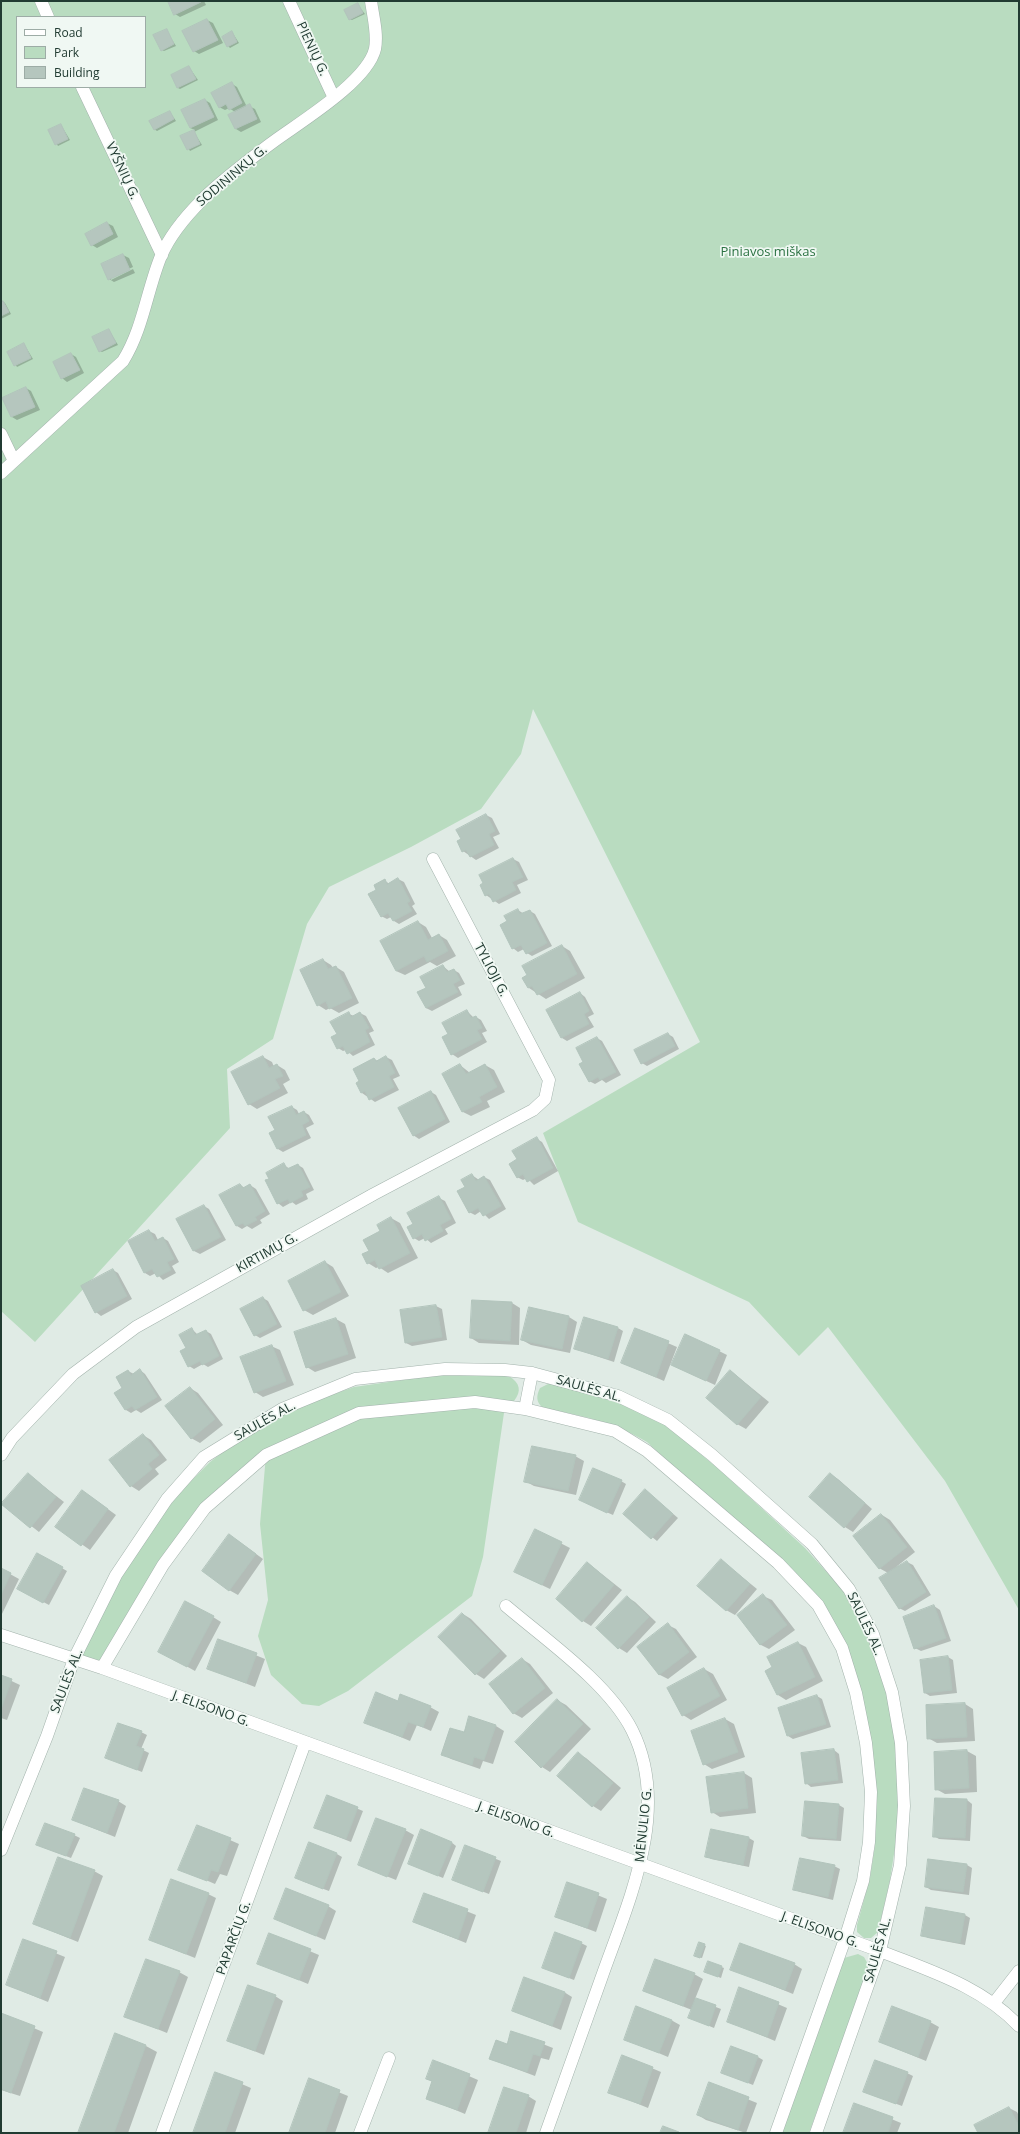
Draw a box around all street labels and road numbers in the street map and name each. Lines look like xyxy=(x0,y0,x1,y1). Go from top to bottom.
street label: PIENIŲ G. xyxy=(293,20,331,78)
street label: VYŠNIŲ G. xyxy=(102,140,142,202)
street label: SODININKŲ G. xyxy=(194,142,270,210)
street label: TYLIOJI G. xyxy=(470,941,512,999)
street label: KIRTIMŲ G. xyxy=(234,1230,300,1276)
street label: SAULĖS AL. xyxy=(554,1372,624,1406)
street label: SAULĖS AL. xyxy=(232,1398,298,1444)
street label: SAULĖS AL. xyxy=(844,1590,886,1658)
street label: SAULĖS AL. xyxy=(48,1647,86,1715)
street label: J. ELISONO G. xyxy=(170,1688,252,1730)
street label: MĖNULIO G. xyxy=(632,1787,656,1863)
street label: J. ELISONO G. xyxy=(475,1799,557,1841)
street label: PAPARČIŲ G. xyxy=(213,1899,255,1977)
street label: J. ELISONO G. xyxy=(779,1909,861,1951)
street label: SAULĖS AL. xyxy=(861,1915,895,1985)

